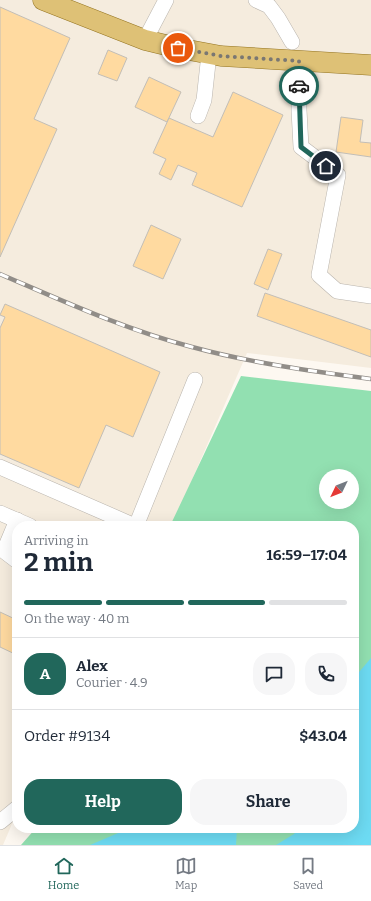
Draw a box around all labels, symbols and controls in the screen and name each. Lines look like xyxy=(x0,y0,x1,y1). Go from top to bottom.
pin xyxy=(161,31,195,65)
icon: bag xyxy=(167,37,189,59)
courier xyxy=(279,66,319,106)
icon: car xyxy=(288,75,310,97)
pin xyxy=(309,149,343,183)
icon: home xyxy=(315,155,337,177)
north arrow xyxy=(319,469,359,509)
map controls xyxy=(319,469,359,509)
text: Arriving in xyxy=(24,533,89,548)
text: 16:59–17:04 xyxy=(266,546,347,564)
text: 2 min xyxy=(24,547,93,578)
text: On the way · 40 m xyxy=(24,611,129,626)
button: chat xyxy=(253,653,295,695)
button: phone xyxy=(305,653,347,695)
text: Alex xyxy=(76,657,108,675)
text: A xyxy=(40,665,50,683)
text: Courier · 4.9 xyxy=(76,675,148,690)
text: Order #9134 xyxy=(24,727,110,745)
text: $43.04 xyxy=(299,727,347,745)
button: Help xyxy=(24,779,182,825)
button: Share xyxy=(190,779,347,825)
tab: Home xyxy=(48,855,79,892)
tab: Map xyxy=(175,855,197,892)
tab: Saved xyxy=(293,855,323,892)

